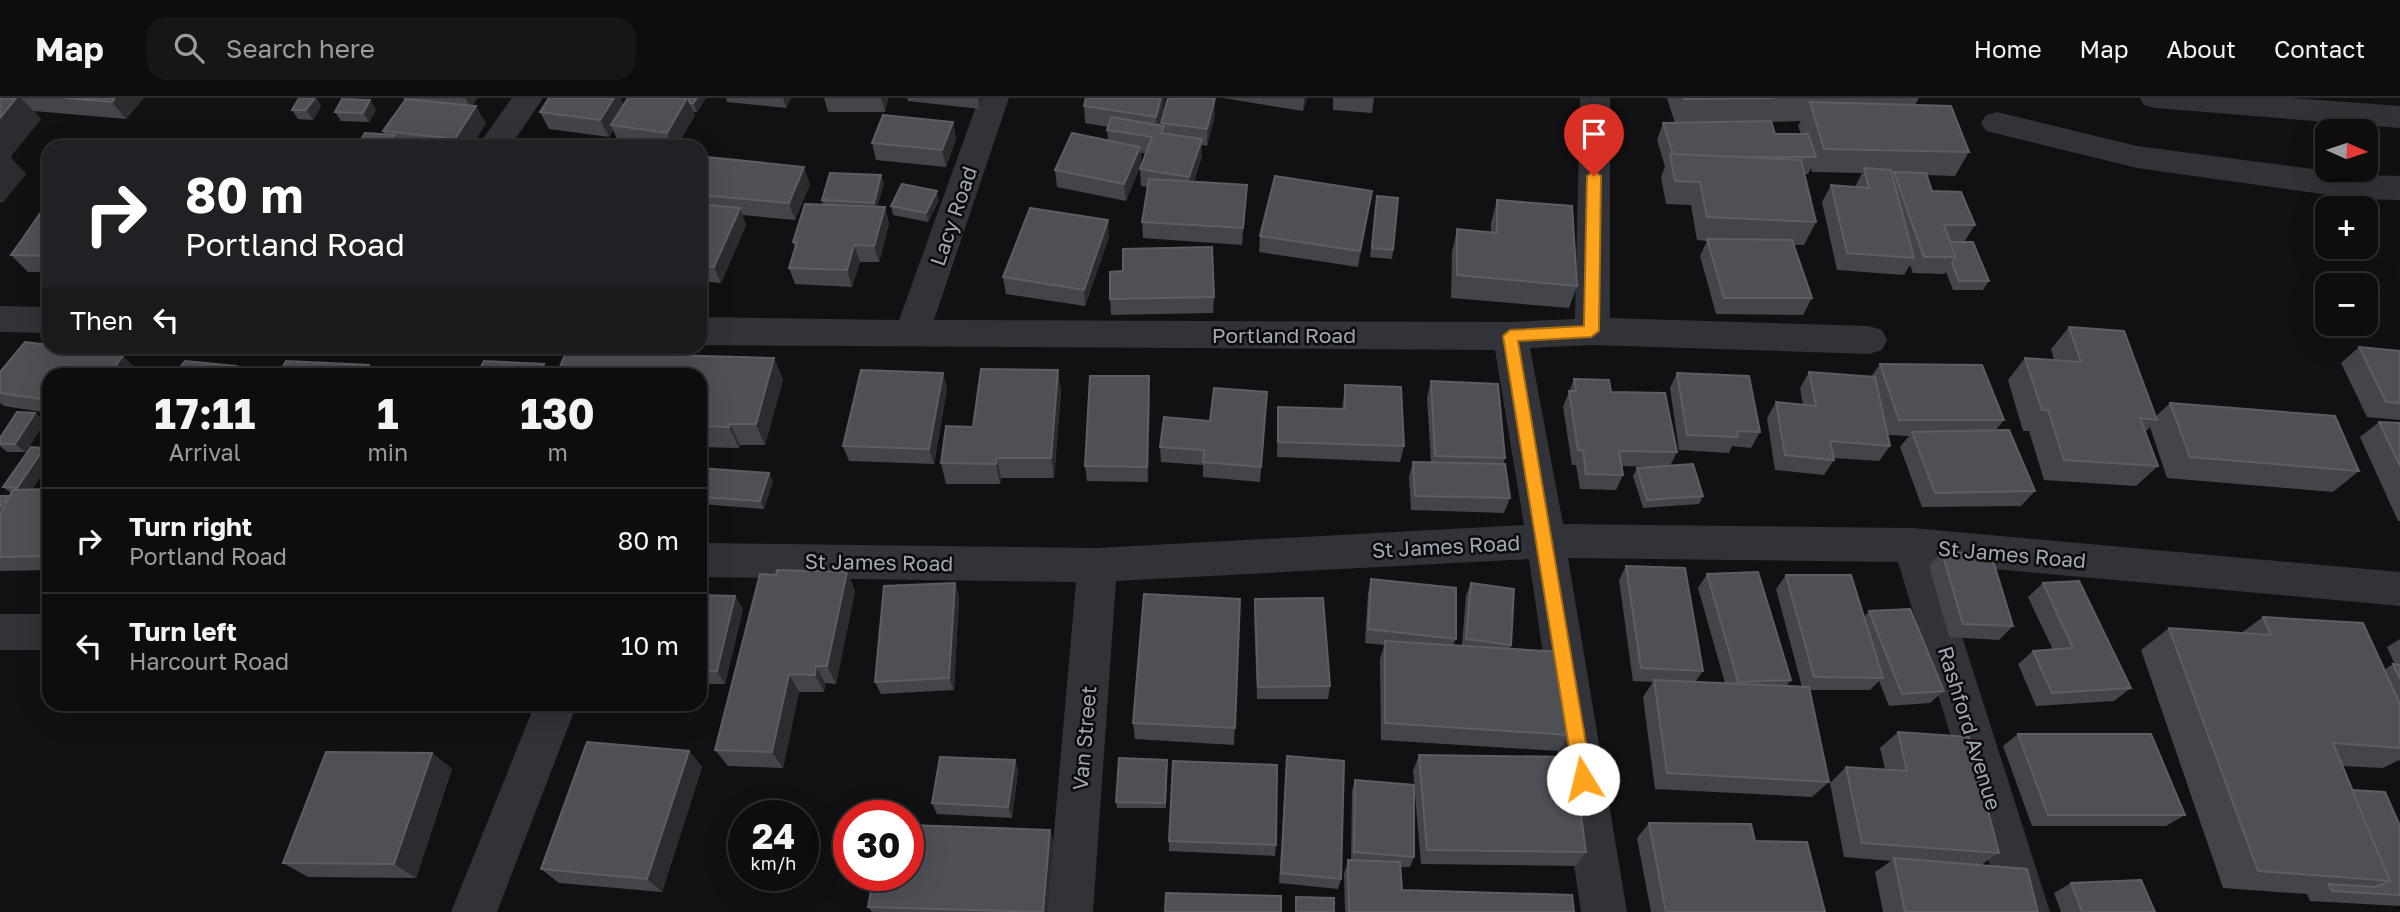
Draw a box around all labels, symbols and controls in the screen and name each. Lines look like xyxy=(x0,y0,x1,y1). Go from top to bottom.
search box xyxy=(146,17,636,80)
text: Map xyxy=(35,29,104,68)
icon: search xyxy=(170,29,208,67)
text: Search here xyxy=(226,33,375,64)
text: Home xyxy=(1974,34,2042,63)
text: Map xyxy=(2080,34,2129,63)
text: About xyxy=(2167,34,2236,63)
text: Contact xyxy=(2274,34,2365,63)
pin xyxy=(1564,104,1624,176)
icon: arrive xyxy=(1575,115,1613,153)
north arrow xyxy=(2315,119,2378,182)
map controls xyxy=(2315,119,2378,336)
street label: Lacy Road xyxy=(924,163,982,269)
text: 80 m xyxy=(185,165,303,224)
icon: right xyxy=(70,168,161,259)
button: + xyxy=(2315,196,2378,259)
text: Portland Road xyxy=(185,225,405,263)
button: − xyxy=(2315,273,2378,336)
icon: left xyxy=(147,301,185,339)
text: Then xyxy=(70,305,133,336)
street label: Portland Road xyxy=(1212,322,1356,348)
text: 17:11 xyxy=(154,388,255,438)
text: 1 xyxy=(377,388,399,438)
text: 130 xyxy=(520,388,595,438)
text: Arrival xyxy=(169,438,241,466)
text: min xyxy=(367,438,408,466)
text: m xyxy=(547,438,568,466)
text: Turn right xyxy=(129,511,252,542)
icon: right xyxy=(70,522,108,560)
text: 80 m xyxy=(618,525,679,556)
street label: St James Road xyxy=(1371,529,1521,563)
street label: St James Road xyxy=(1937,535,2087,573)
text: Portland Road xyxy=(129,542,287,570)
street label: St James Road xyxy=(804,548,954,576)
text: Turn left xyxy=(129,616,237,647)
icon: left xyxy=(70,627,108,665)
text: 10 m xyxy=(621,630,679,661)
street label: Rashford Avenue xyxy=(1933,643,2007,813)
text: Harcourt Road xyxy=(129,647,289,675)
street label: Van Street xyxy=(1066,685,1102,791)
position arrow xyxy=(1546,742,1620,816)
speed limit sign: 30 xyxy=(833,800,924,891)
text: 24 xyxy=(752,815,795,857)
text: km/h xyxy=(751,852,796,874)

